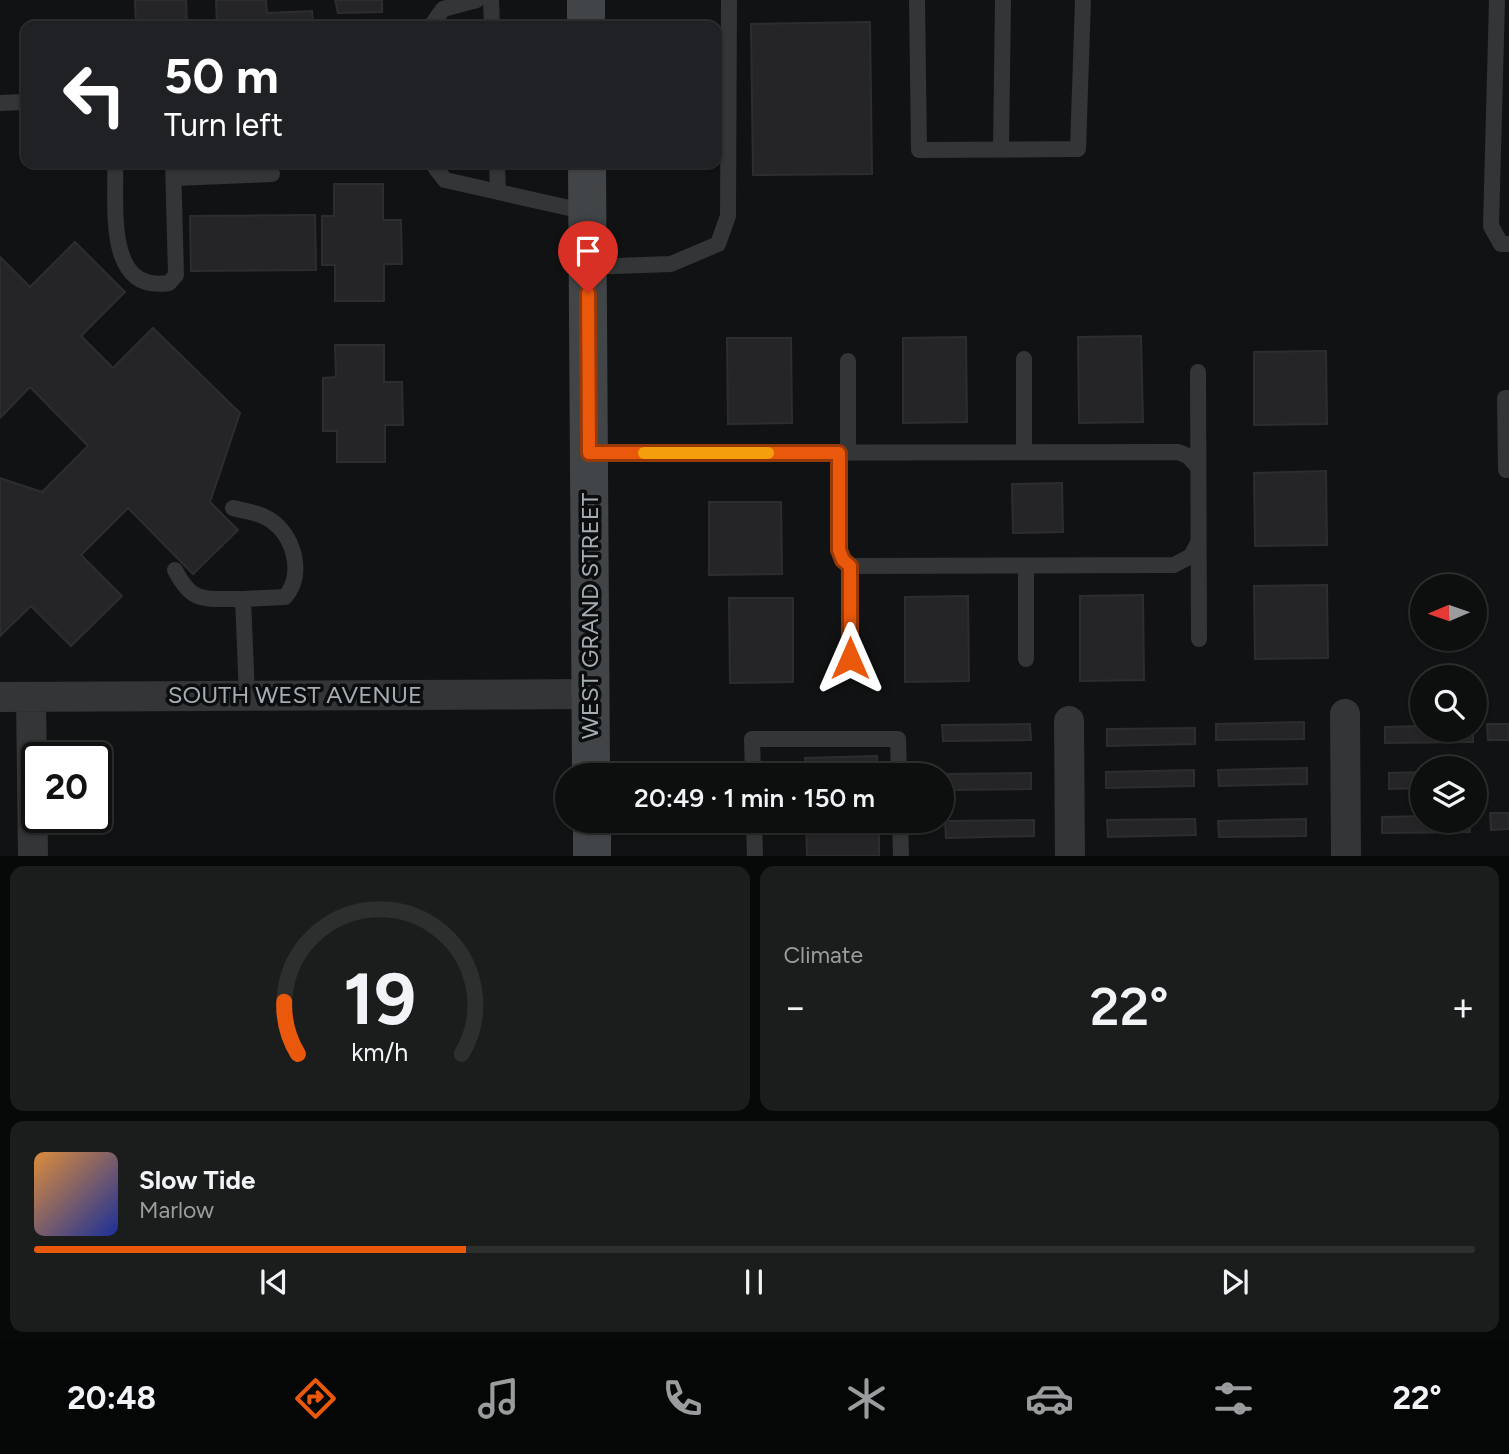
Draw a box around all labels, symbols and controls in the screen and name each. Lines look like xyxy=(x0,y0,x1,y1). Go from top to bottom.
text: 50 m xyxy=(164,46,279,105)
icon: left xyxy=(49,49,140,140)
text: Turn left xyxy=(164,106,283,144)
pin xyxy=(558,221,618,293)
icon: arrive xyxy=(569,232,607,270)
street label: WEST GRAND STREET xyxy=(575,493,604,739)
north arrow xyxy=(1410,574,1488,651)
map controls xyxy=(1410,574,1487,833)
position arrow xyxy=(813,621,887,695)
button: search xyxy=(1410,665,1487,742)
street label: SOUTH WEST AVENUE xyxy=(168,680,422,709)
speed limit sign: 20 xyxy=(21,742,112,833)
button: layers xyxy=(1410,756,1487,833)
text: 20:49 · 1 min · 150 m xyxy=(634,782,875,814)
text: Climate xyxy=(784,941,863,969)
text: 19 xyxy=(343,956,416,1043)
text: 22° xyxy=(1090,976,1169,1038)
text: − xyxy=(784,984,807,1030)
text: + xyxy=(1451,984,1475,1030)
text: km/h xyxy=(351,1037,408,1067)
text: Slow Tide xyxy=(139,1164,255,1196)
text: Marlow xyxy=(139,1196,214,1224)
icon: previous xyxy=(255,1263,293,1301)
icon: pause xyxy=(735,1263,773,1301)
icon: next xyxy=(1216,1263,1254,1301)
icon: directions xyxy=(291,1374,340,1423)
icon: music xyxy=(474,1374,523,1423)
icon: phone xyxy=(658,1374,707,1423)
icon: climate xyxy=(842,1374,891,1423)
icon: car xyxy=(1025,1374,1074,1423)
icon: filters xyxy=(1209,1374,1258,1423)
text: 20:48 xyxy=(67,1379,156,1417)
text: 22° xyxy=(1392,1379,1442,1417)

